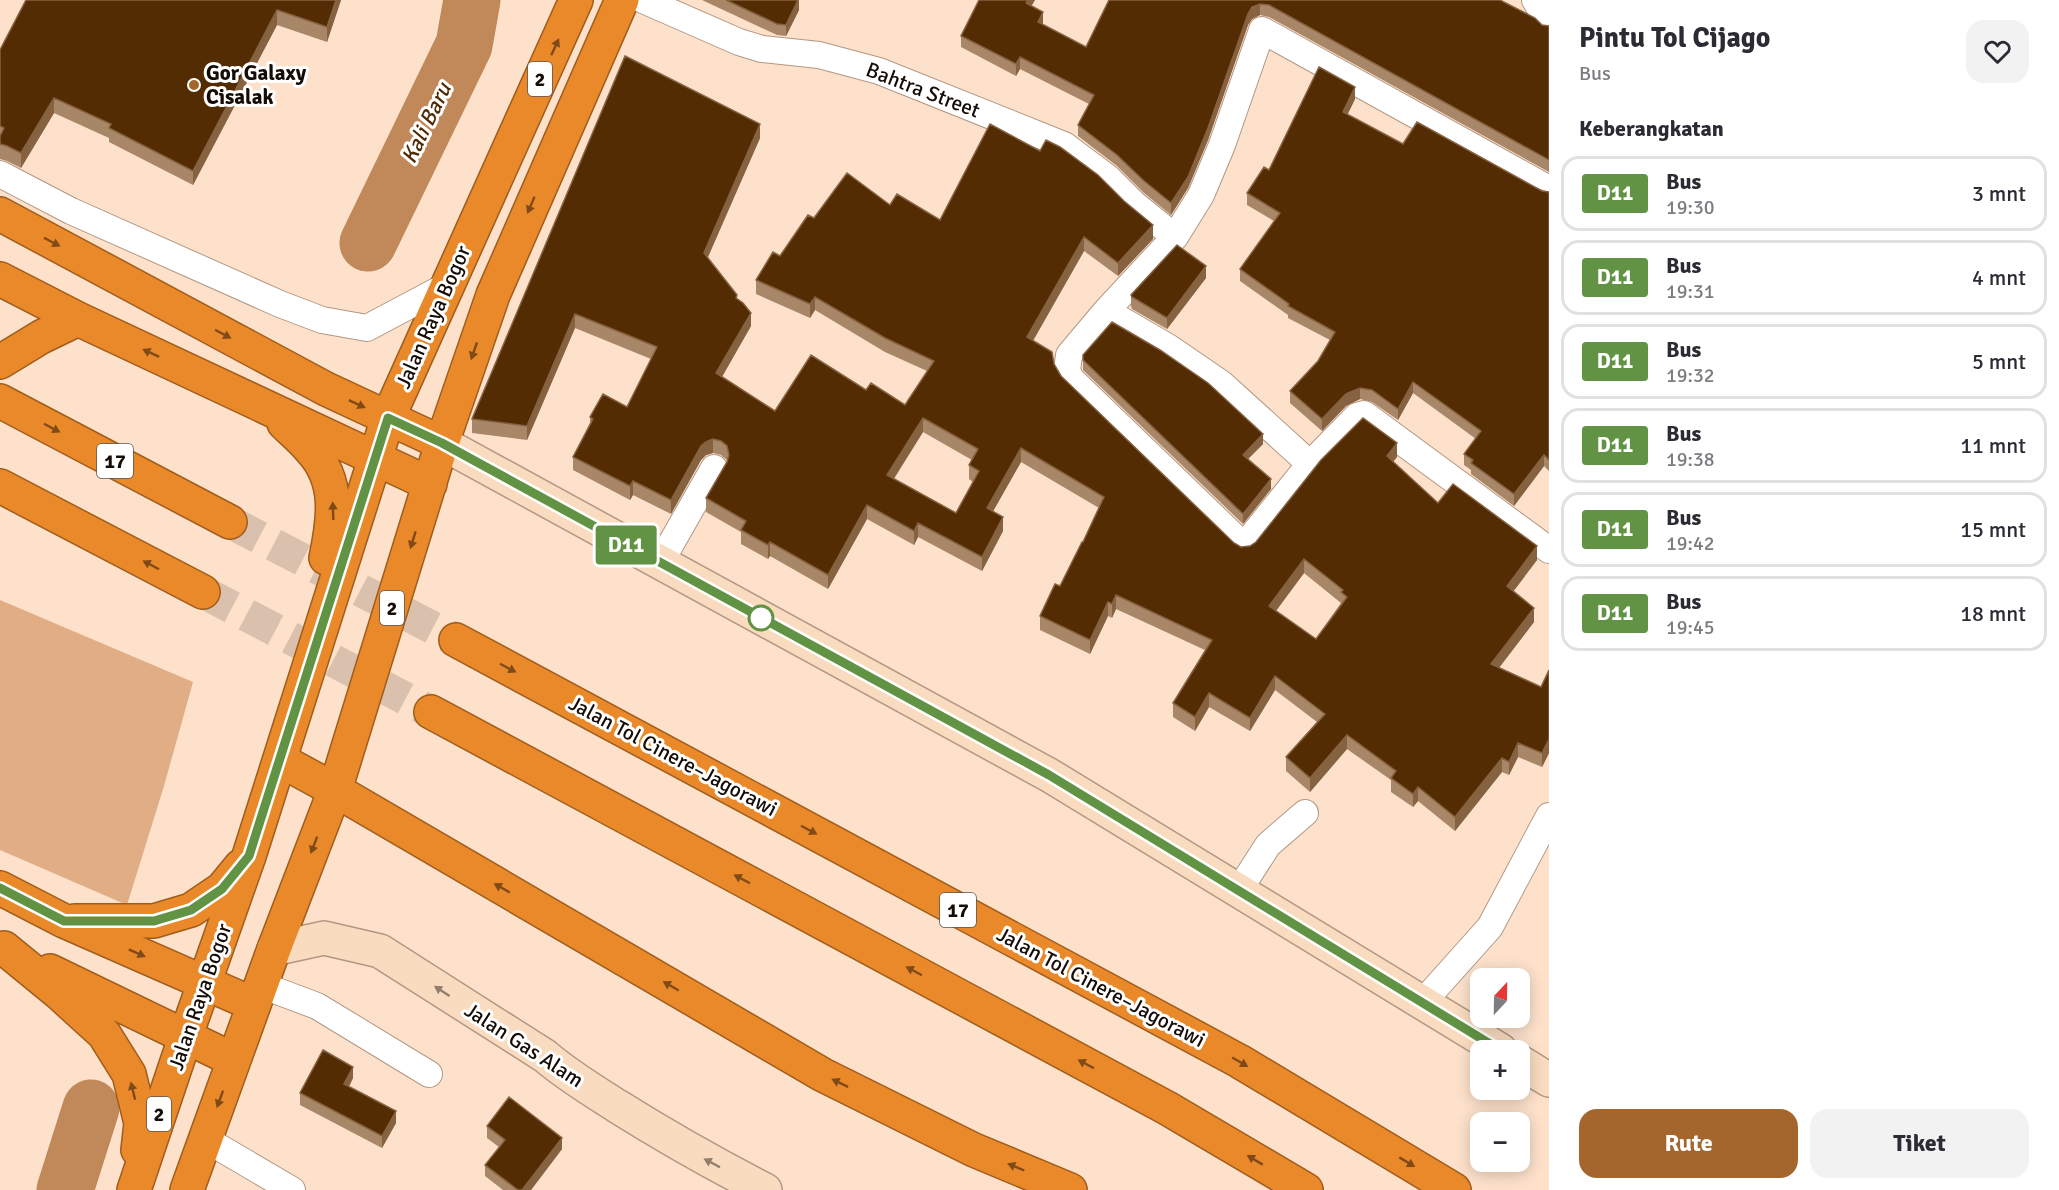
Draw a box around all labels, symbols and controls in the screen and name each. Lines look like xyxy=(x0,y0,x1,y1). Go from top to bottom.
button: heart xyxy=(1966,20,2029,83)
text: Pintu Tol Cijago xyxy=(1579,21,1770,55)
one-way arrow xyxy=(550,39,559,56)
street label: Bahtra Street xyxy=(862,56,984,124)
place label: Gor Galaxy Cisalak xyxy=(206,60,307,110)
text: Bus xyxy=(1579,61,1611,86)
road number: 2 xyxy=(528,62,552,96)
water label: Kali Baru xyxy=(395,77,458,168)
marker: Gor Galaxy Cisalak xyxy=(187,78,201,92)
text: Keberangkatan xyxy=(1579,115,1724,142)
text: Bus xyxy=(1666,168,1701,195)
text: D11 xyxy=(1597,180,1633,206)
text: 3 mnt xyxy=(1972,180,2026,207)
text: 19:30 xyxy=(1666,195,1715,220)
one-way arrow xyxy=(527,196,536,213)
one-way arrow xyxy=(43,237,60,247)
street label: Jalan Raya Bogor xyxy=(390,241,476,392)
text: Bus xyxy=(1666,252,1701,279)
text: D11 xyxy=(1597,264,1633,290)
text: 4 mnt xyxy=(1972,264,2026,291)
text: 19:31 xyxy=(1666,279,1715,304)
one-way arrow xyxy=(215,329,232,339)
text: Bus xyxy=(1666,336,1701,363)
one-way arrow xyxy=(468,342,478,360)
text: D11 xyxy=(1597,348,1633,374)
text: 5 mnt xyxy=(1972,348,2026,375)
one-way arrow xyxy=(143,349,160,358)
text: 19:32 xyxy=(1666,363,1715,388)
one-way arrow xyxy=(348,399,365,408)
text: Bus xyxy=(1666,420,1701,447)
one-way arrow xyxy=(44,423,61,433)
text: D11 xyxy=(1597,432,1633,458)
text: 11 mnt xyxy=(1960,432,2026,459)
road number: 17 xyxy=(97,444,133,478)
text: 19:38 xyxy=(1666,447,1715,472)
one-way arrow xyxy=(328,501,337,520)
text: Bus xyxy=(1666,504,1701,531)
text: D11 xyxy=(1597,516,1633,542)
text: 15 mnt xyxy=(1960,516,2026,543)
line badge: D11 xyxy=(592,526,660,564)
one-way arrow xyxy=(408,531,417,549)
text: 19:42 xyxy=(1666,531,1715,556)
text: D11 xyxy=(608,532,644,558)
one-way arrow xyxy=(143,560,160,570)
text: Bus xyxy=(1666,588,1701,615)
road number: 2 xyxy=(380,591,404,625)
text: D11 xyxy=(1597,600,1633,626)
text: 18 mnt xyxy=(1960,600,2026,627)
unlabelled marker xyxy=(748,605,774,631)
text: 19:45 xyxy=(1666,615,1715,640)
one-way arrow xyxy=(500,663,517,673)
street label: Jalan Tol Cinere–Jagorawi xyxy=(564,690,782,822)
one-way arrow xyxy=(801,825,818,835)
one-way arrow xyxy=(309,836,318,854)
one-way arrow xyxy=(734,874,751,884)
one-way arrow xyxy=(494,882,510,893)
road number: 17 xyxy=(940,893,976,927)
street label: Jalan Raya Bogor xyxy=(163,920,237,1074)
street label: Jalan Tol Cinere–Jagorawi xyxy=(992,921,1210,1053)
one-way arrow xyxy=(128,948,146,958)
one-way arrow xyxy=(905,966,922,976)
north arrow xyxy=(1470,968,1530,1028)
map controls xyxy=(1470,968,1530,1172)
one-way arrow xyxy=(662,981,679,991)
one-way arrow xyxy=(434,986,450,997)
street label: Jalan Gas Alam xyxy=(460,997,588,1093)
button: + xyxy=(1470,1040,1530,1100)
one-way arrow xyxy=(1232,1057,1249,1067)
one-way arrow xyxy=(1077,1059,1094,1069)
one-way arrow xyxy=(831,1079,848,1088)
one-way arrow xyxy=(128,1082,138,1100)
one-way arrow xyxy=(214,1090,224,1108)
road number: 2 xyxy=(147,1097,171,1131)
button: Rute xyxy=(1579,1109,1798,1178)
button: Tiket xyxy=(1810,1109,2029,1178)
button: − xyxy=(1470,1112,1530,1172)
one-way arrow xyxy=(1246,1155,1263,1165)
one-way arrow xyxy=(1399,1157,1416,1167)
one-way arrow xyxy=(704,1159,721,1168)
one-way arrow xyxy=(1007,1163,1024,1172)

